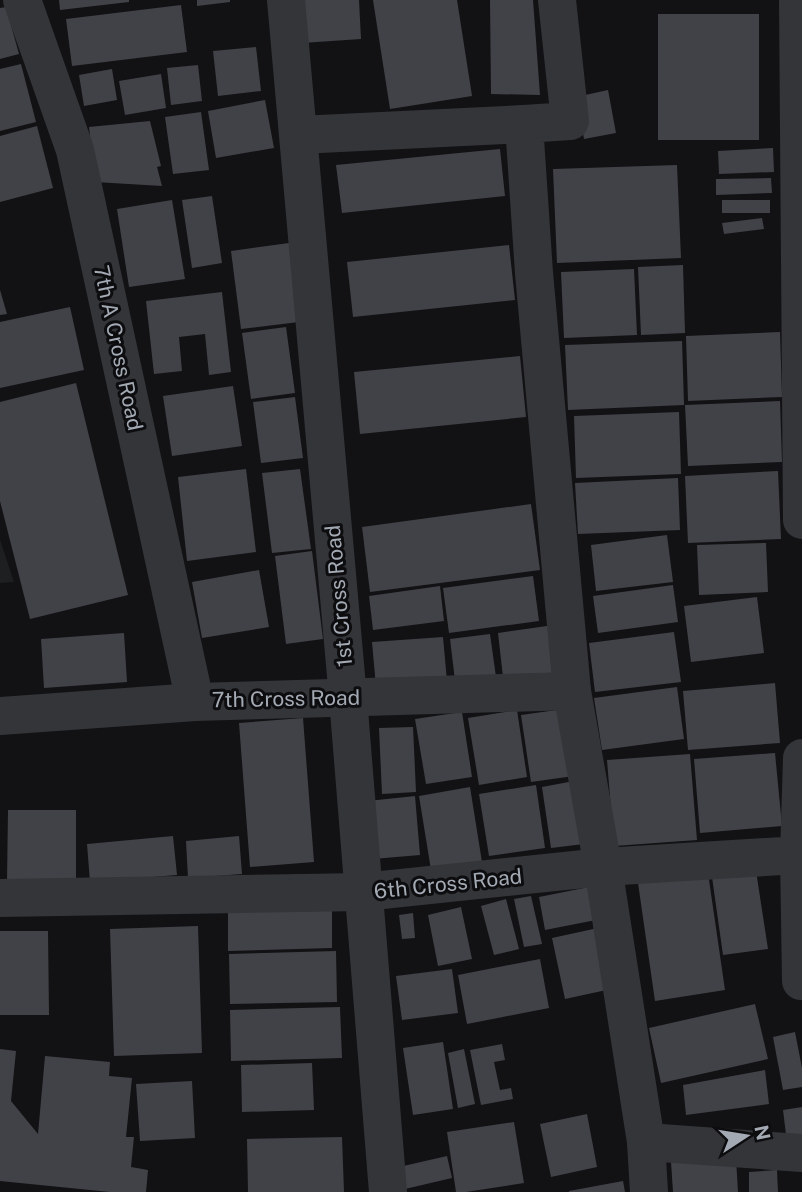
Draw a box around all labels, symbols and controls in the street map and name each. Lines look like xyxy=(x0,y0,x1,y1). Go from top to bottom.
street label: 7th A Cross Road xyxy=(89,263,148,433)
street label: 1st Cross Road xyxy=(320,524,357,668)
street label: 7th Cross Road xyxy=(212,685,360,712)
street label: 6th Cross Road xyxy=(373,863,523,904)
north arrow xyxy=(711,1101,781,1171)
text: N xyxy=(750,1123,775,1142)

